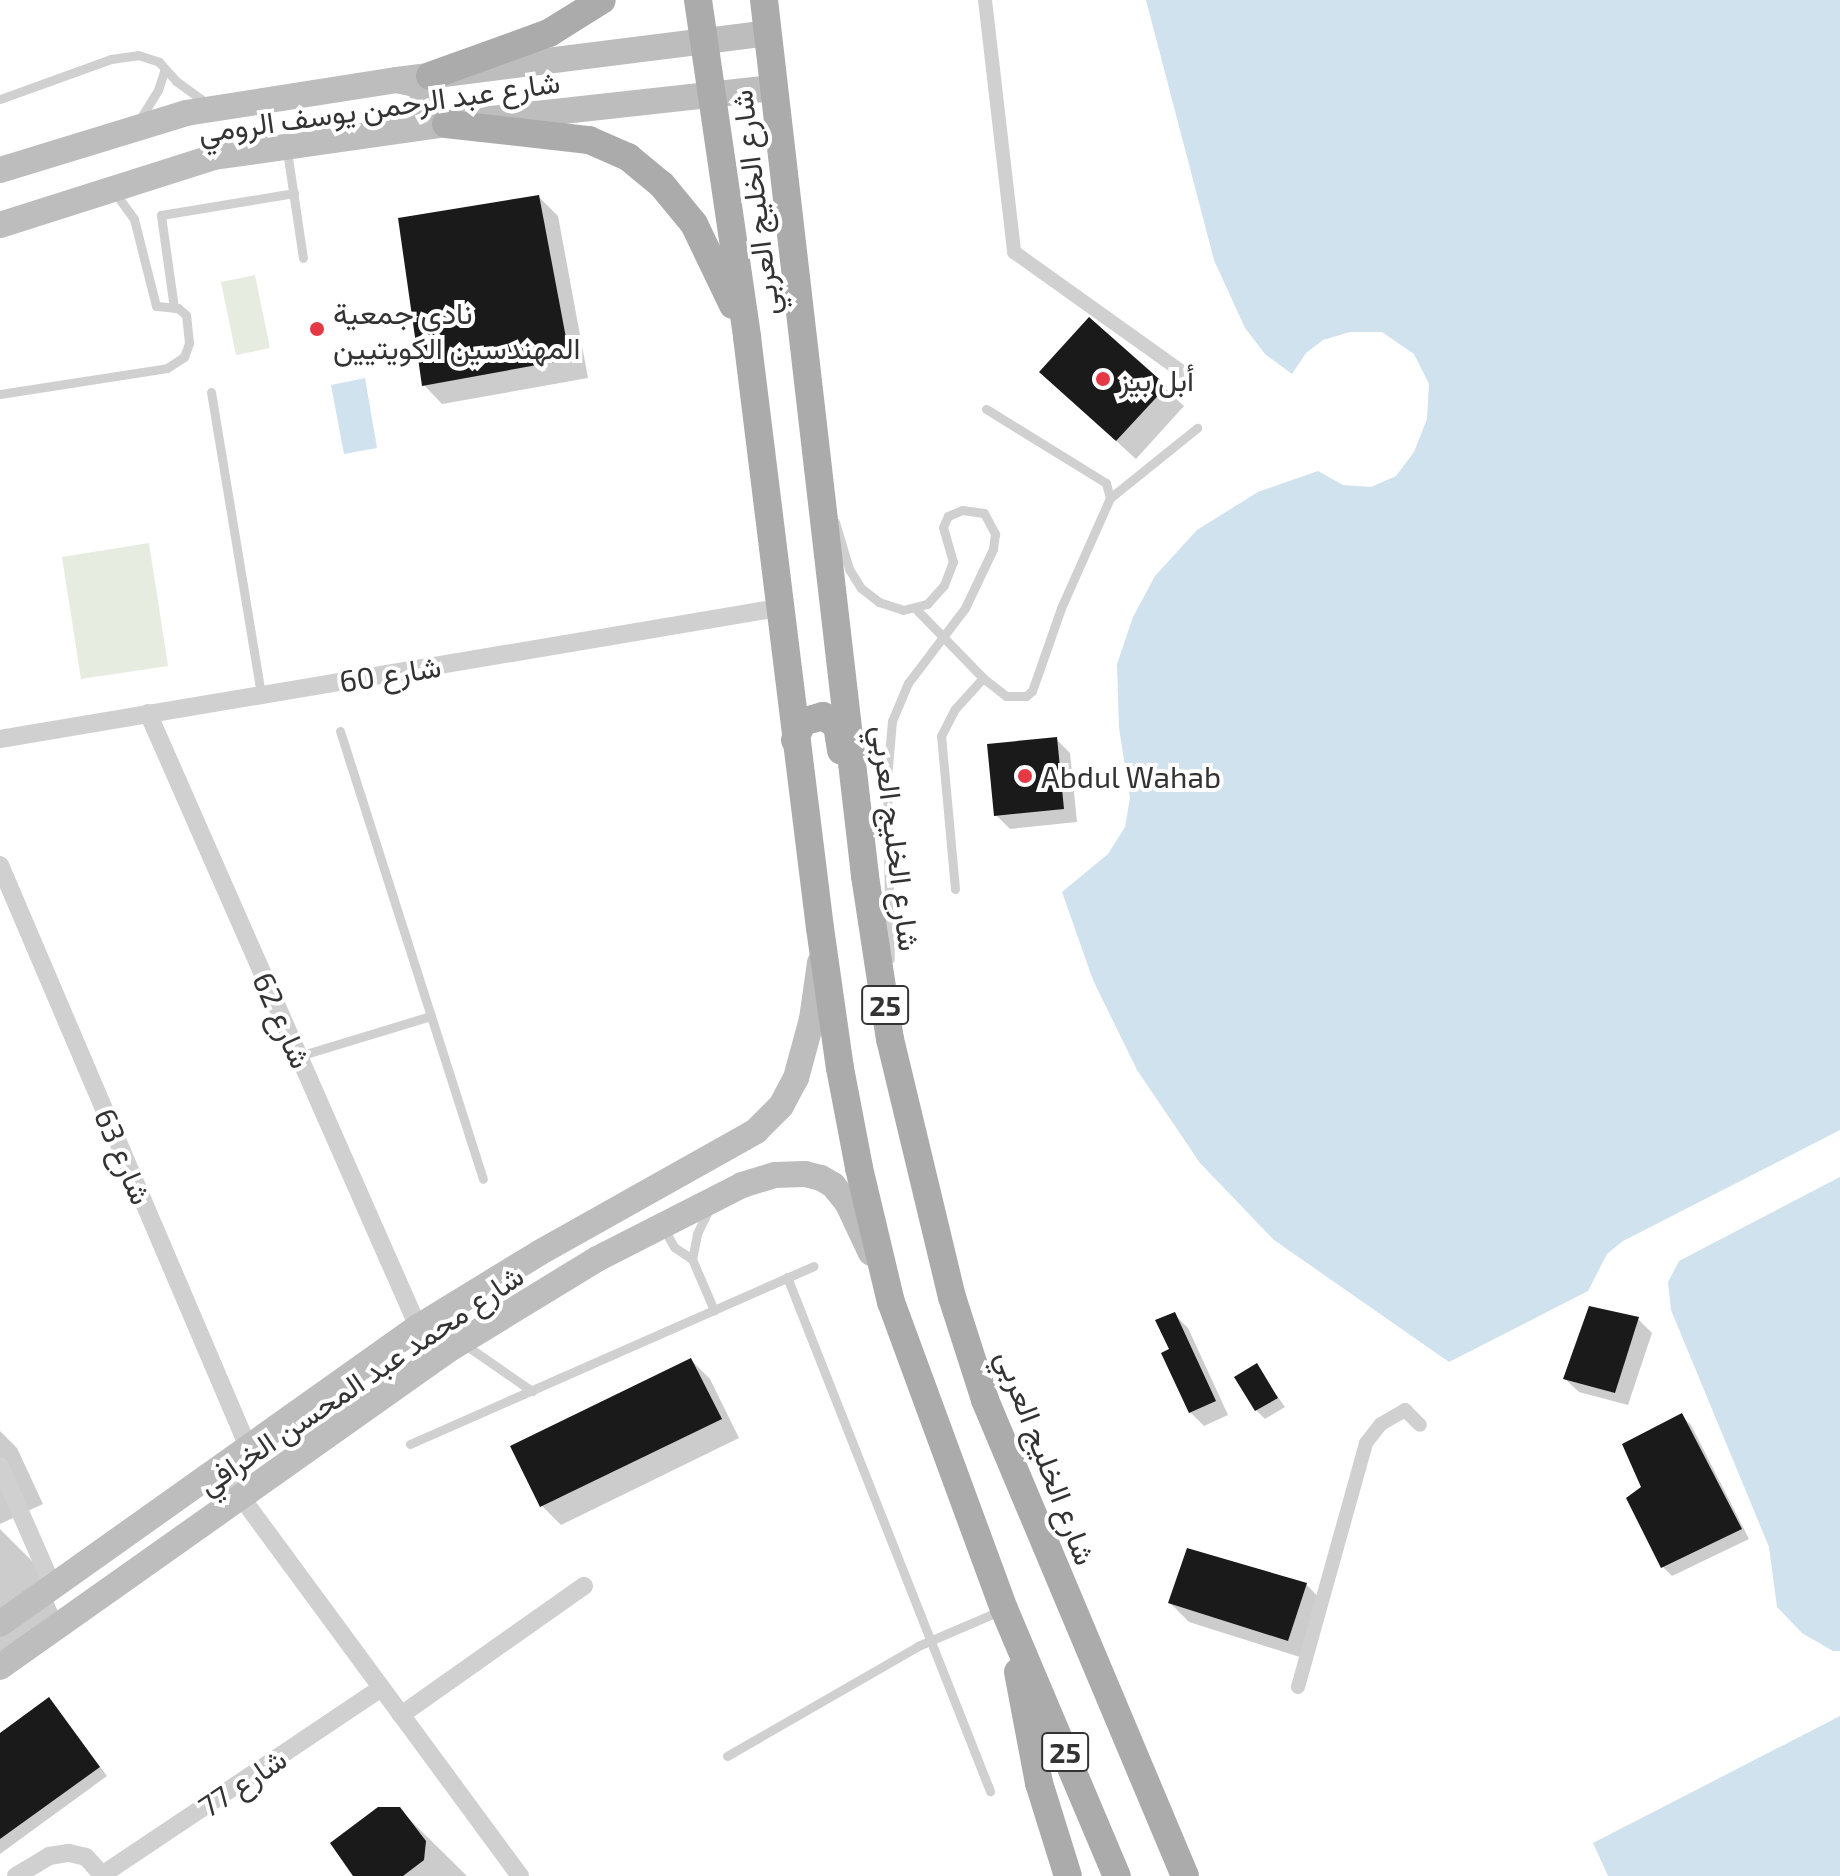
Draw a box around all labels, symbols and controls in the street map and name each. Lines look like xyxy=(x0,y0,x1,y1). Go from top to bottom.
street label: شارع عبد الرحمن يوسف الرومي xyxy=(196,63,562,149)
street label: شارع الخليج العربي xyxy=(722,88,786,318)
place label: نادي جمعية المهندسين الكويتيين xyxy=(333,294,581,364)
marker: نادي جمعية المهندسين الكويتيين xyxy=(308,320,326,338)
place label: أبل بيز xyxy=(1119,361,1194,397)
marker: أبل بيز xyxy=(1094,370,1112,388)
street label: شارع 60 xyxy=(337,647,443,699)
street label: شارع الخليج العربي xyxy=(865,723,929,953)
place label: Abdul Wahab xyxy=(1041,758,1222,794)
marker: Abdul Wahab xyxy=(1016,767,1034,785)
street label: شارع 62 xyxy=(246,967,320,1073)
road number: 25 xyxy=(861,981,909,1029)
street label: شارع 63 xyxy=(88,1103,160,1209)
street label: شارع محمد عبد المحسن الخرافي xyxy=(191,1257,529,1501)
street label: شارع الخليج العربي xyxy=(989,1345,1105,1569)
road number: 25 xyxy=(1041,1728,1089,1776)
street label: شارع 77 xyxy=(191,1740,293,1824)

